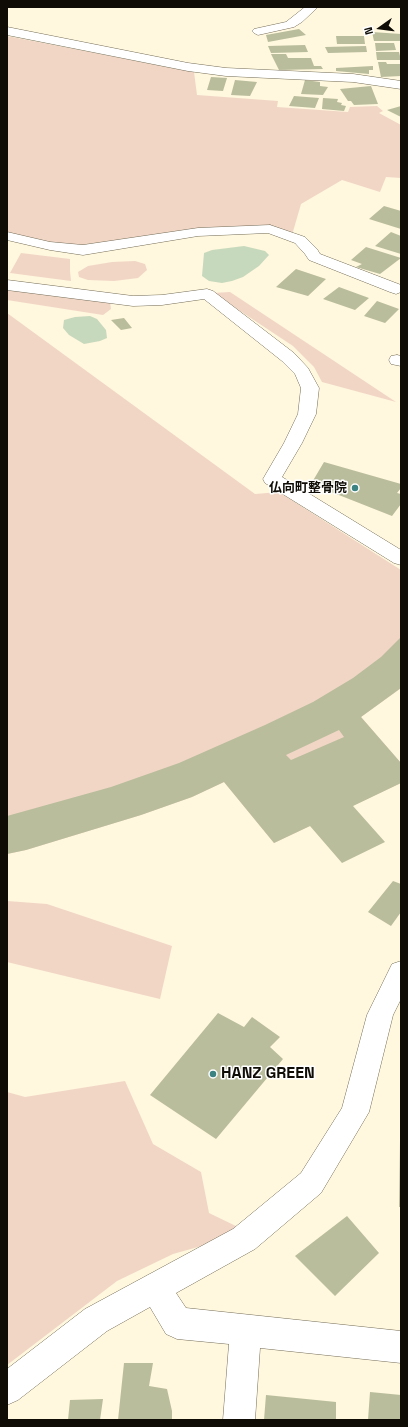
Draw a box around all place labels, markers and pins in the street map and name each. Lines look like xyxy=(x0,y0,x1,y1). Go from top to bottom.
place label: 仏向町整骨院 xyxy=(269,480,347,496)
marker: 仏向町整骨院 xyxy=(350,483,360,493)
place label: HANZ GREEN xyxy=(221,1064,315,1084)
marker: HANZ GREEN xyxy=(208,1069,218,1079)

